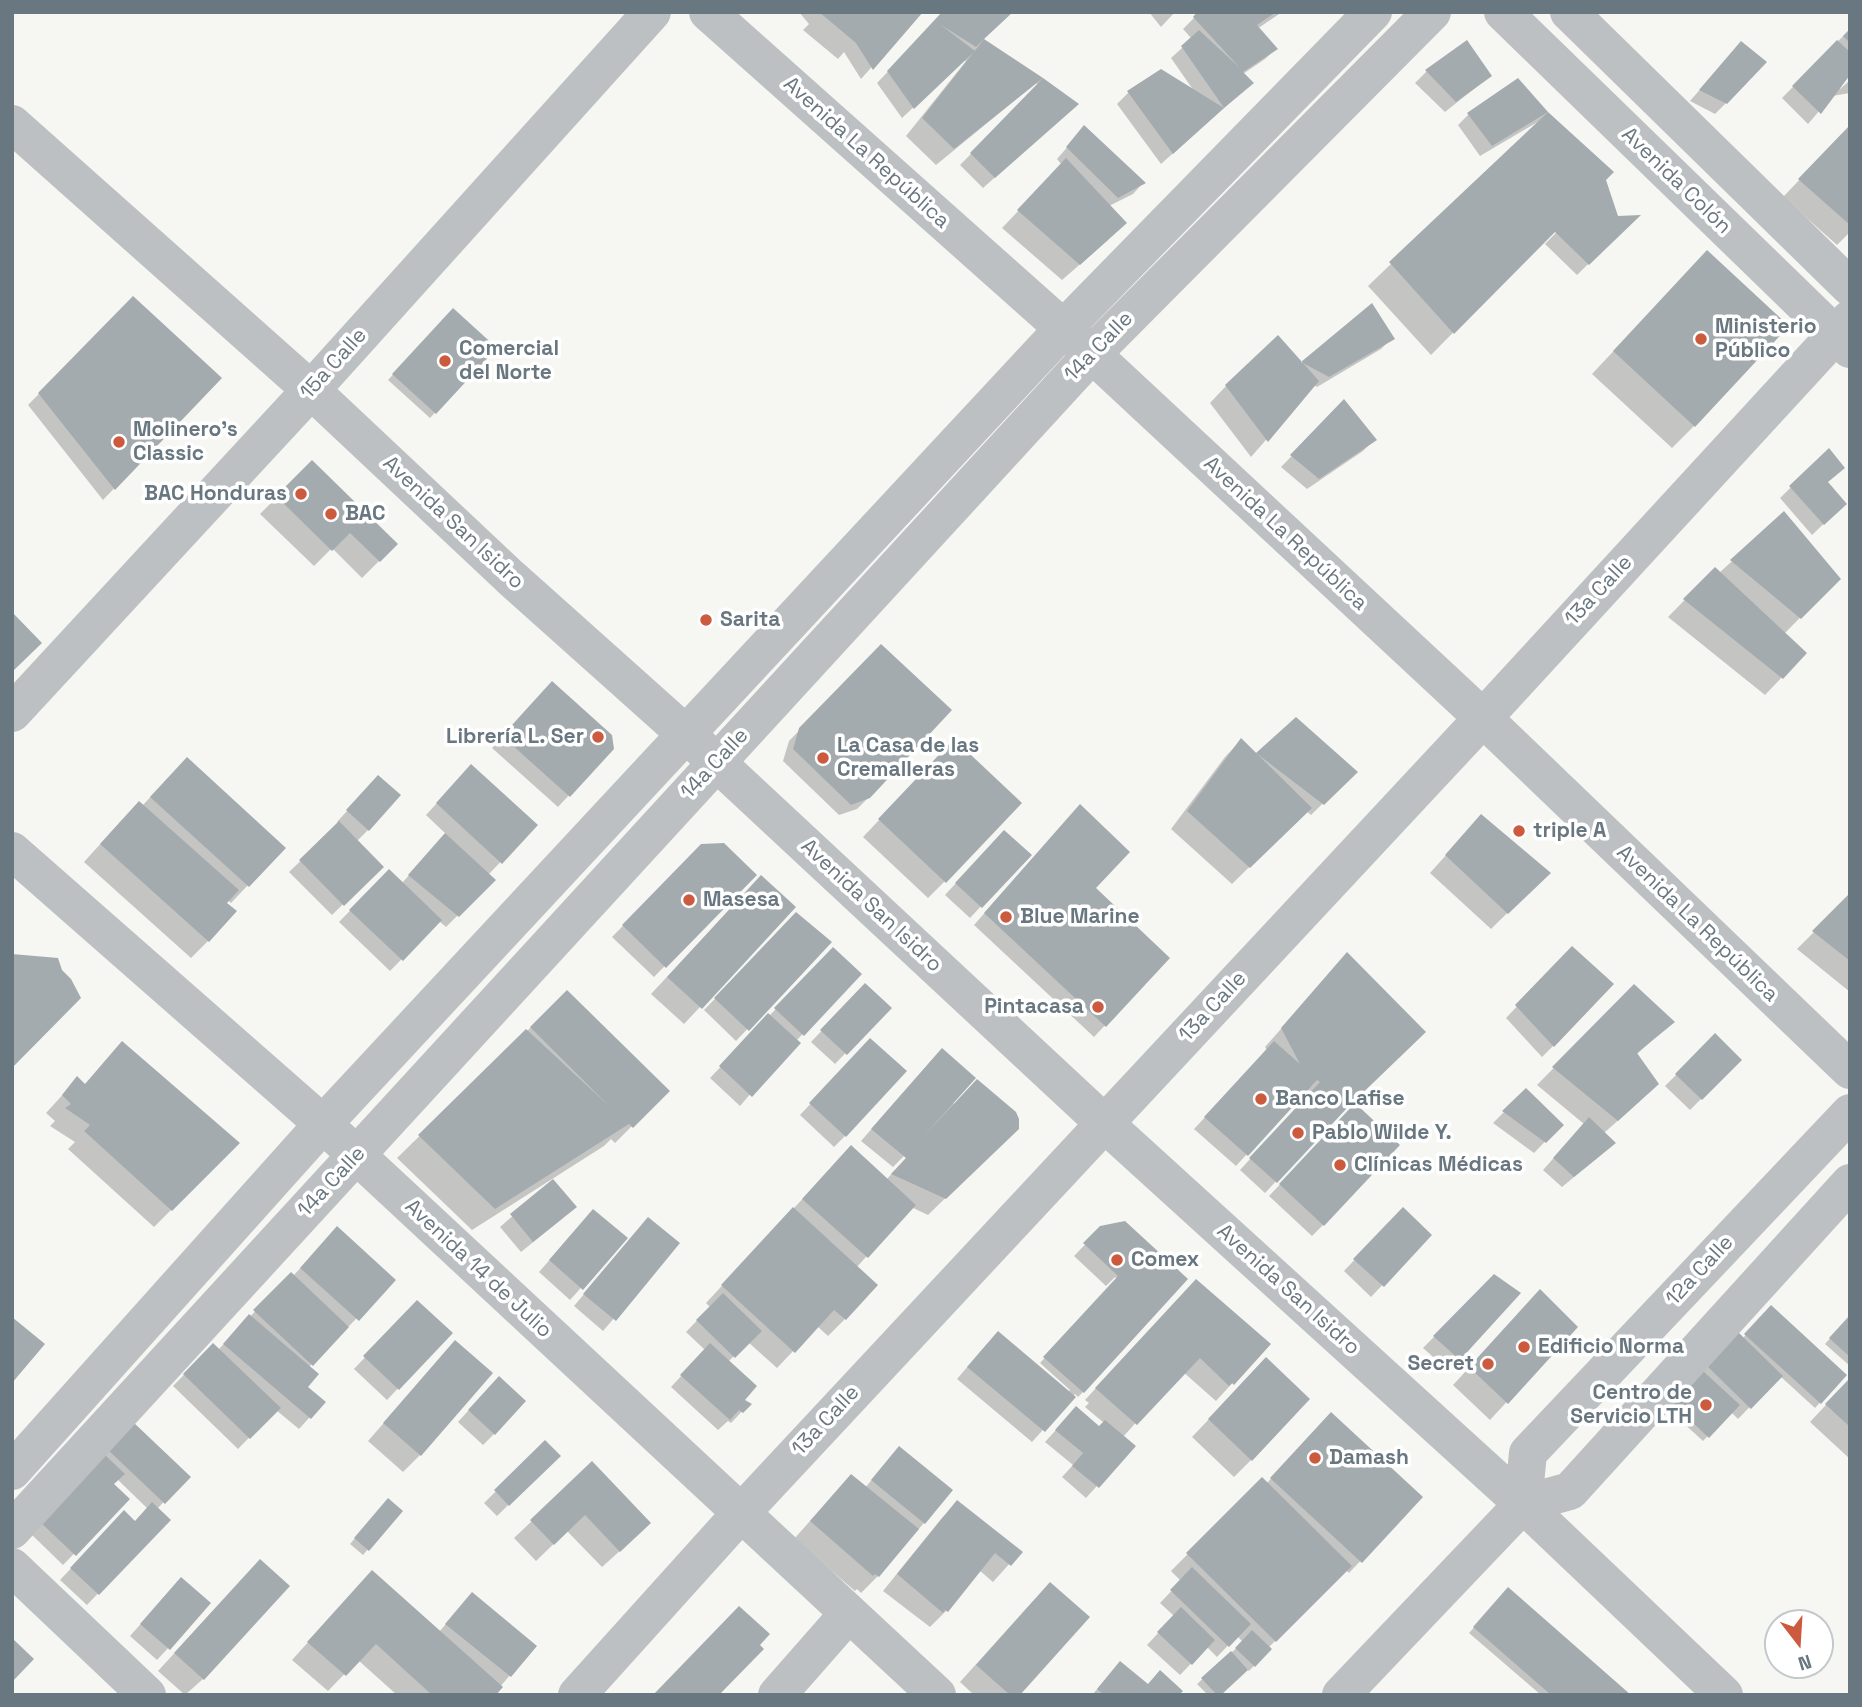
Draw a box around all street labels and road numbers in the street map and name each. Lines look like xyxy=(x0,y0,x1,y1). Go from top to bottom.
street label: Avenida La República xyxy=(778,72,954,234)
street label: Avenida Colón xyxy=(1616,122,1736,240)
street label: 14a Calle xyxy=(1059,307,1139,387)
street label: 15a Calle xyxy=(295,323,373,405)
street label: Avenida San Isidro xyxy=(377,451,529,595)
street label: Avenida La República xyxy=(1198,452,1372,616)
street label: 13a Calle xyxy=(1560,551,1638,631)
street label: 14a Calle xyxy=(676,723,754,805)
street label: Avenida San Isidro xyxy=(795,834,947,978)
street label: Avenida La República xyxy=(1611,840,1783,1008)
street label: 13a Calle xyxy=(1174,967,1252,1047)
street label: 14a Calle xyxy=(293,1141,371,1223)
street label: Avenida 14 de Julio xyxy=(399,1194,557,1344)
street label: Avenida San Isidro xyxy=(1211,1219,1365,1361)
street label: 12a Calle xyxy=(1661,1231,1739,1311)
street label: 13a Calle xyxy=(787,1381,865,1461)

